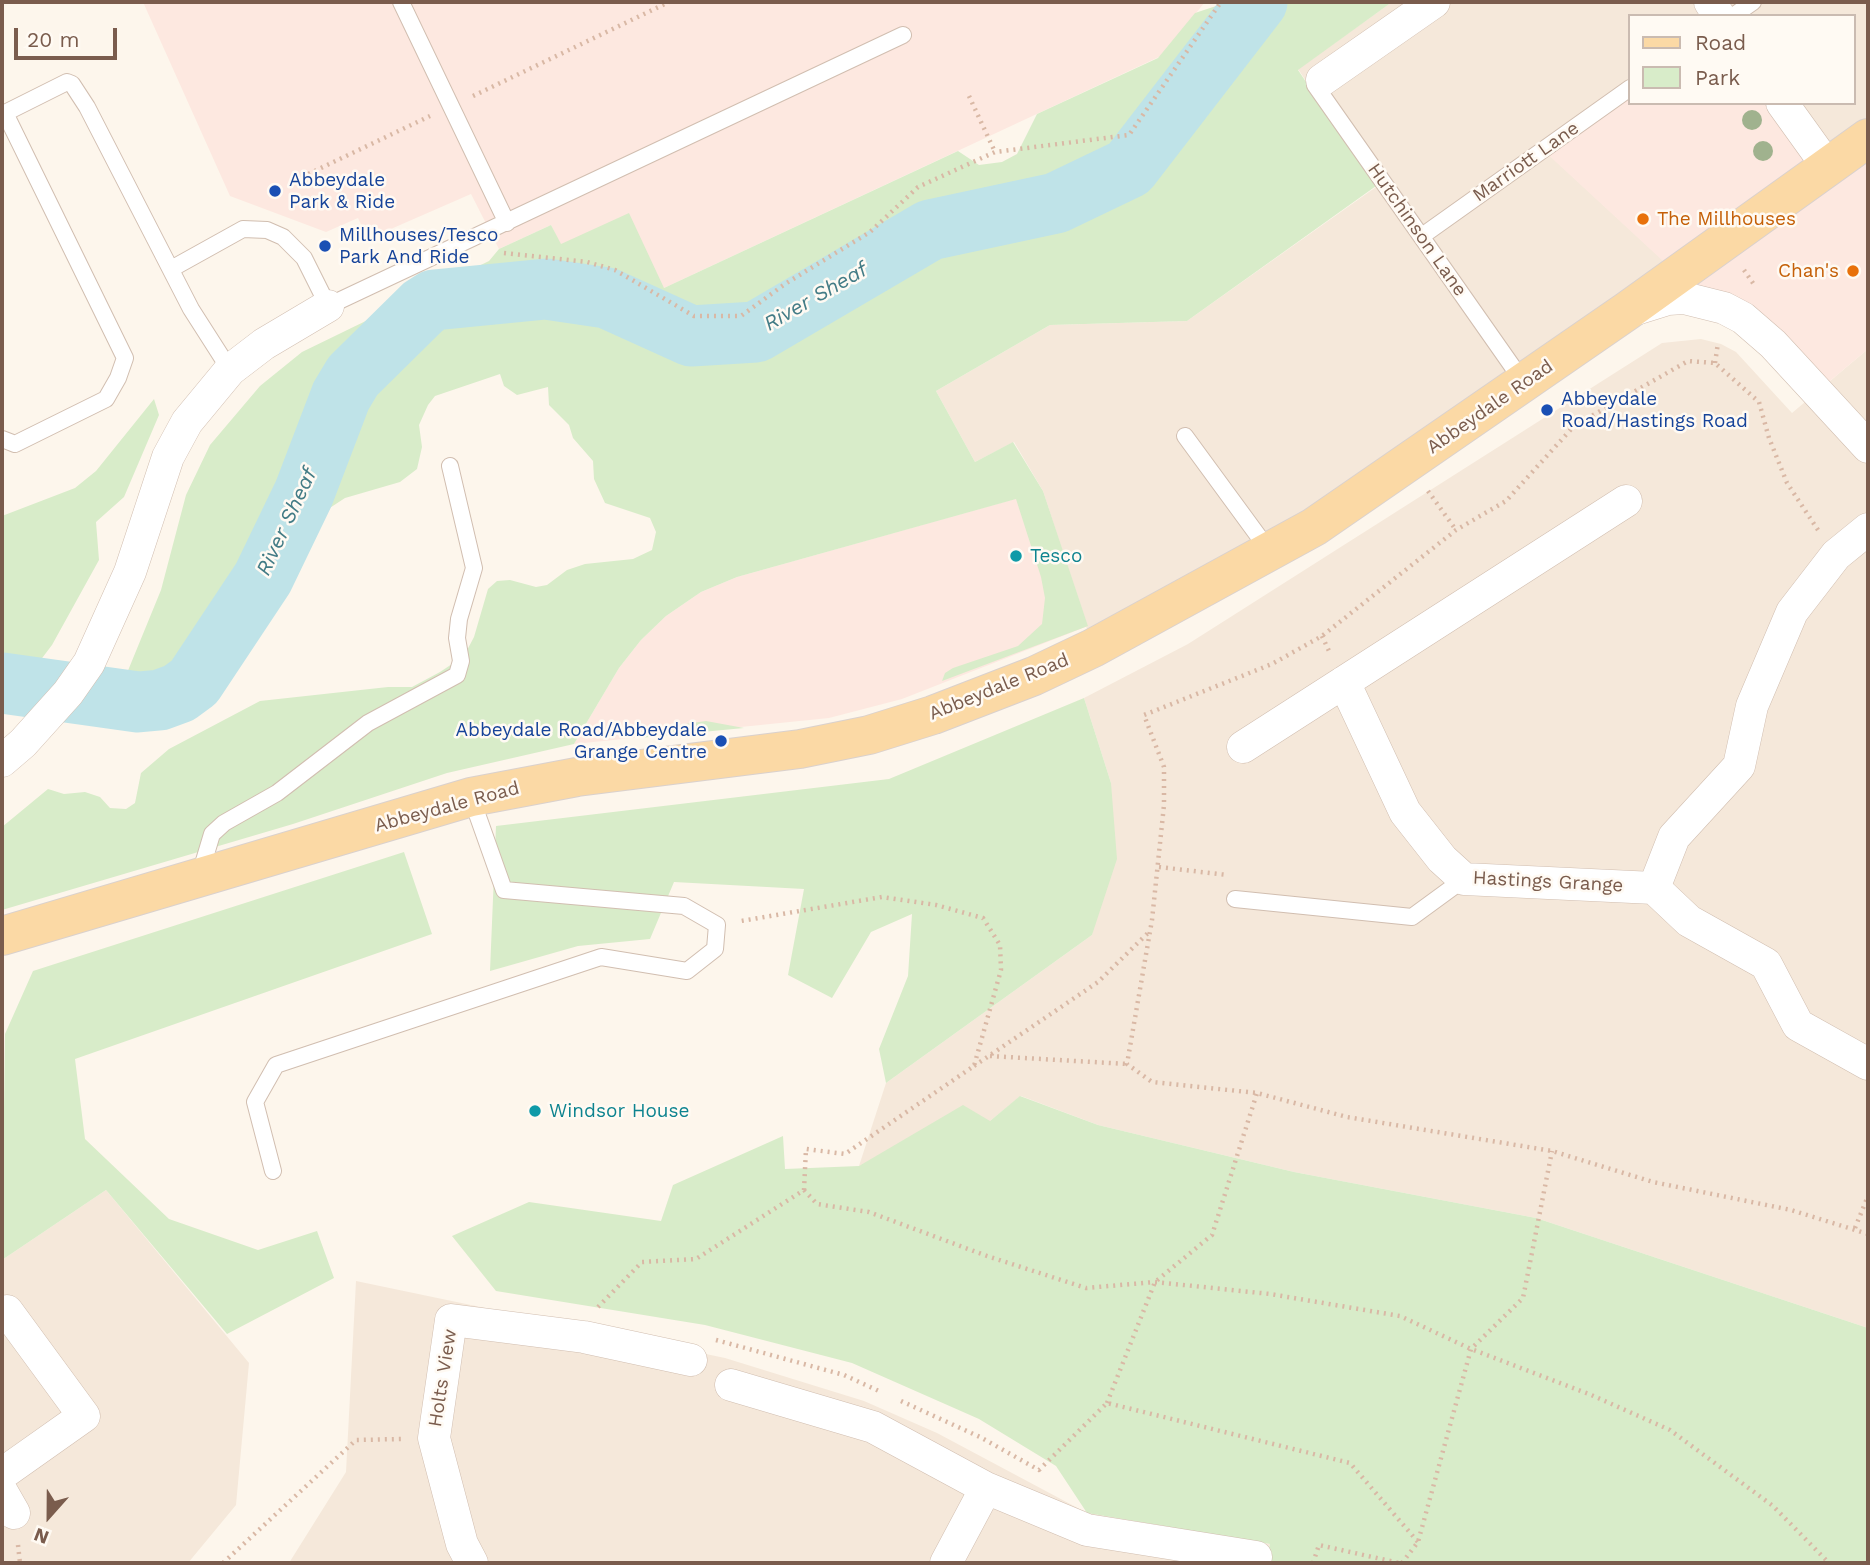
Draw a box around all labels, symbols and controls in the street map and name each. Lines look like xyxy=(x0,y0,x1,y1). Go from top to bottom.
scale bar xyxy=(18,14,121,58)
legend xyxy=(1629,14,1856,105)
text: 20 m xyxy=(27,27,79,52)
text: Road xyxy=(1695,30,1746,55)
text: Park xyxy=(1695,65,1740,90)
street label: Marriott Lane xyxy=(1468,117,1584,207)
street label: Hutchinson Lane xyxy=(1363,159,1471,301)
place label: Abbeydale Park & Ride xyxy=(289,169,395,213)
marker: Abbeydale Park & Ride xyxy=(267,183,283,199)
place label: The Millhouses xyxy=(1657,208,1796,230)
marker: The Millhouses xyxy=(1635,211,1651,227)
place label: Millhouses/Tesco Park And Ride xyxy=(339,224,498,268)
marker: Millhouses/Tesco Park And Ride xyxy=(317,238,333,254)
water label: River Sheaf xyxy=(760,257,872,337)
place label: Chan's xyxy=(1778,260,1839,282)
marker: Chan's xyxy=(1845,263,1861,279)
street label: Abbeydale Road xyxy=(1422,355,1558,459)
place label: Abbeydale Road/Hastings Road xyxy=(1561,388,1748,432)
marker: Abbeydale Road/Hastings Road xyxy=(1539,402,1555,418)
water label: River Sheaf xyxy=(251,464,323,580)
place label: Tesco xyxy=(1030,545,1082,567)
marker: Tesco xyxy=(1008,548,1024,564)
street label: Abbeydale Road xyxy=(926,649,1072,725)
place label: Abbeydale Road/Abbeydale Grange Centre xyxy=(455,719,707,763)
marker: Abbeydale Road/Abbeydale Grange Centre xyxy=(713,733,729,749)
street label: Abbeydale Road xyxy=(372,777,522,837)
street label: Hastings Grange xyxy=(1472,867,1624,897)
place label: Windsor House xyxy=(549,1100,690,1122)
marker: Windsor House xyxy=(527,1103,543,1119)
street label: Holts View xyxy=(424,1327,462,1429)
north arrow xyxy=(14,1481,84,1551)
text: N xyxy=(31,1523,52,1549)

